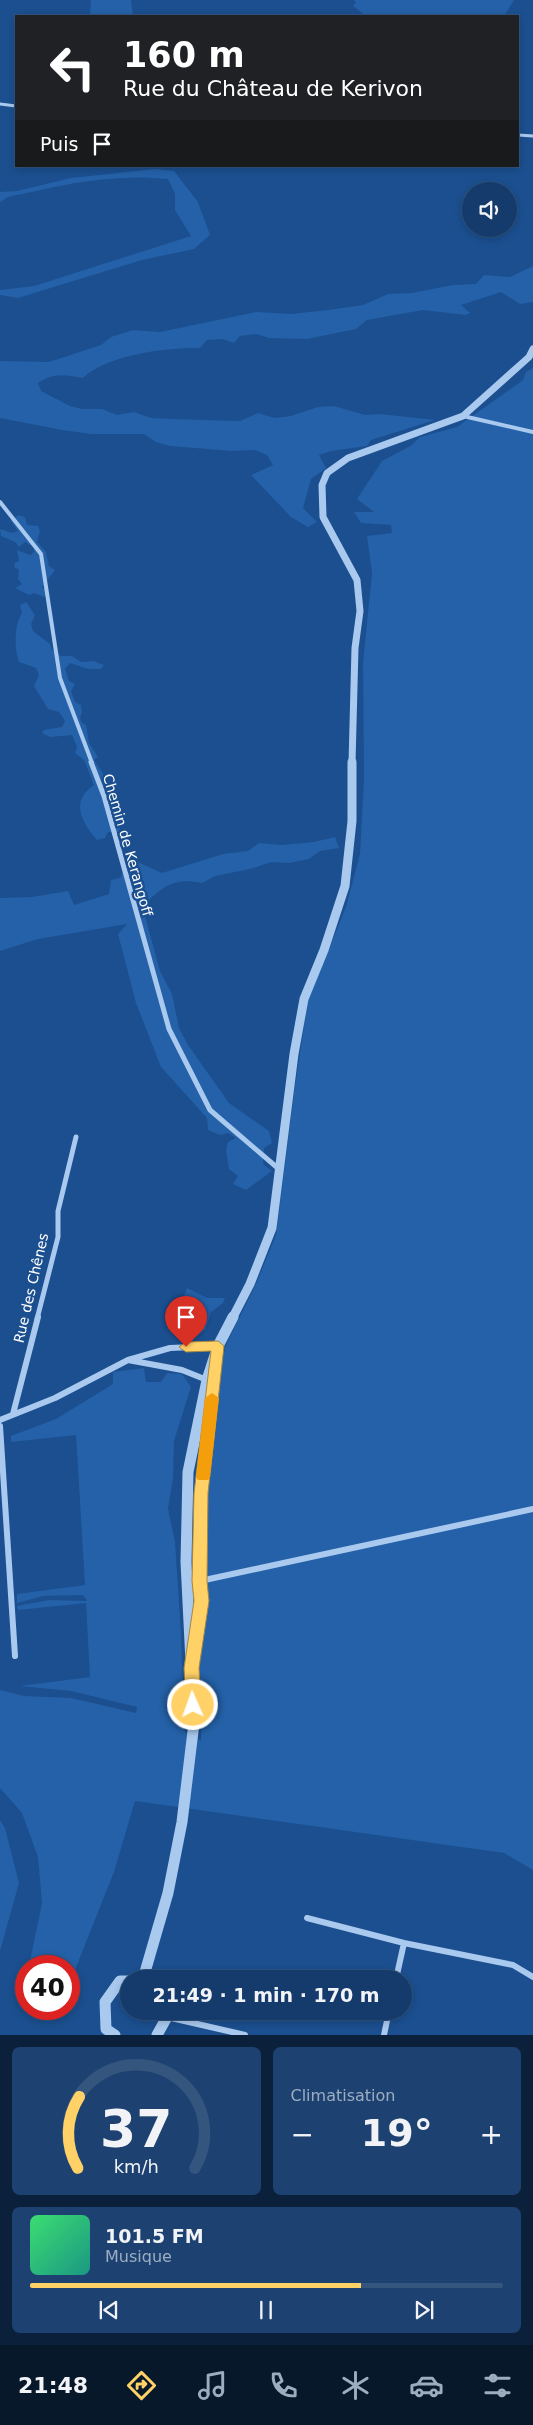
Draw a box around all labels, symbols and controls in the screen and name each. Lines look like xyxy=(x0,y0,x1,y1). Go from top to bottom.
icon: left xyxy=(40,35,105,100)
text: 160 m xyxy=(123,35,245,75)
text: Rue du Château de Kerivon xyxy=(123,76,423,101)
icon: arrive xyxy=(88,130,116,158)
text: Puis xyxy=(40,133,78,155)
map controls xyxy=(462,182,517,237)
button: sound xyxy=(462,182,517,237)
street label: Chemin de Kerangoff xyxy=(100,772,156,918)
street label: Rue des Chênes xyxy=(11,1231,51,1345)
pin xyxy=(165,1296,207,1347)
icon: arrive xyxy=(172,1303,200,1331)
position arrow xyxy=(166,1678,218,1730)
speed limit sign: 40 xyxy=(15,1955,80,2020)
text: 21:49 · 1 min · 170 m xyxy=(152,1984,380,2006)
text: Climatisation xyxy=(291,2086,395,2105)
text: 37 xyxy=(100,2099,172,2159)
text: 19° xyxy=(361,2111,433,2155)
text: − xyxy=(291,2118,314,2151)
text: + xyxy=(480,2118,503,2151)
text: km/h xyxy=(114,2156,159,2177)
text: 101.5 FM xyxy=(105,2225,204,2247)
text: Musique xyxy=(105,2247,172,2266)
icon: previous xyxy=(95,2296,123,2324)
icon: pause xyxy=(252,2296,280,2324)
icon: next xyxy=(410,2296,438,2324)
icon: directions xyxy=(124,2368,159,2403)
icon: music xyxy=(195,2368,230,2403)
icon: phone xyxy=(266,2368,301,2403)
icon: climate xyxy=(338,2368,373,2403)
icon: car xyxy=(409,2368,444,2403)
icon: filters xyxy=(480,2368,515,2403)
text: 21:48 xyxy=(18,2373,88,2398)

